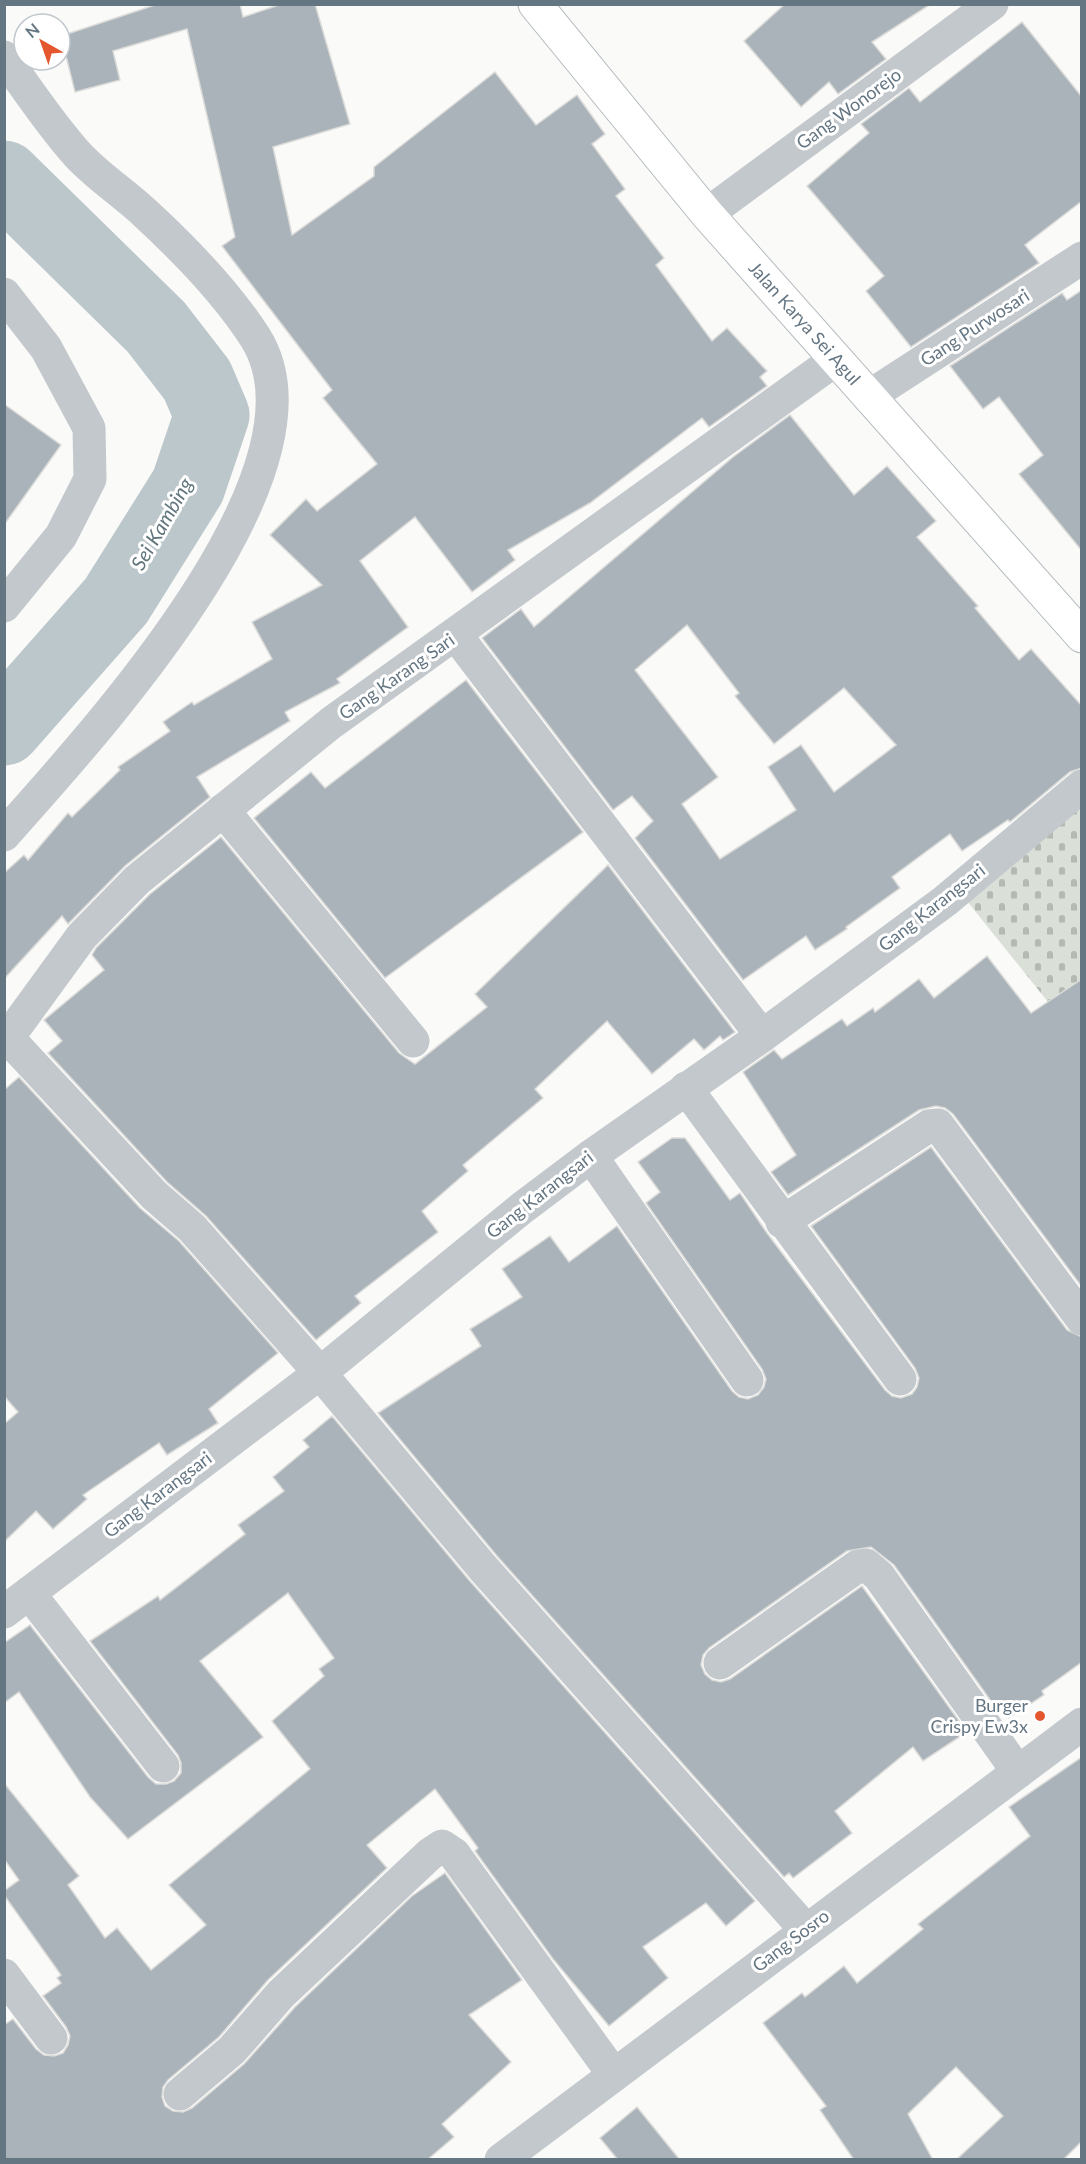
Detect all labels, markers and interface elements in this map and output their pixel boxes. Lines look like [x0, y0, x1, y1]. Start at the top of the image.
north arrow [12, 12, 72, 72]
text: N [21, 19, 43, 41]
street label: Gang Wonorejo [792, 63, 905, 154]
street label: Jalan Karya Sei Agul [745, 257, 866, 389]
street label: Gang Purwosari [916, 284, 1033, 370]
water label: Sei Kambing [125, 473, 197, 574]
street label: Gang Karang Sari [335, 628, 458, 724]
street label: Gang Karangsari [874, 859, 989, 956]
street label: Gang Karangsari [482, 1146, 597, 1243]
street label: Gang Karangsari [99, 1447, 216, 1542]
place label: Burger Crispy Ew3x [930, 1694, 1028, 1737]
marker: Burger Crispy Ew3x [1033, 1709, 1047, 1723]
street label: Gang Sosro [748, 1904, 833, 1976]

